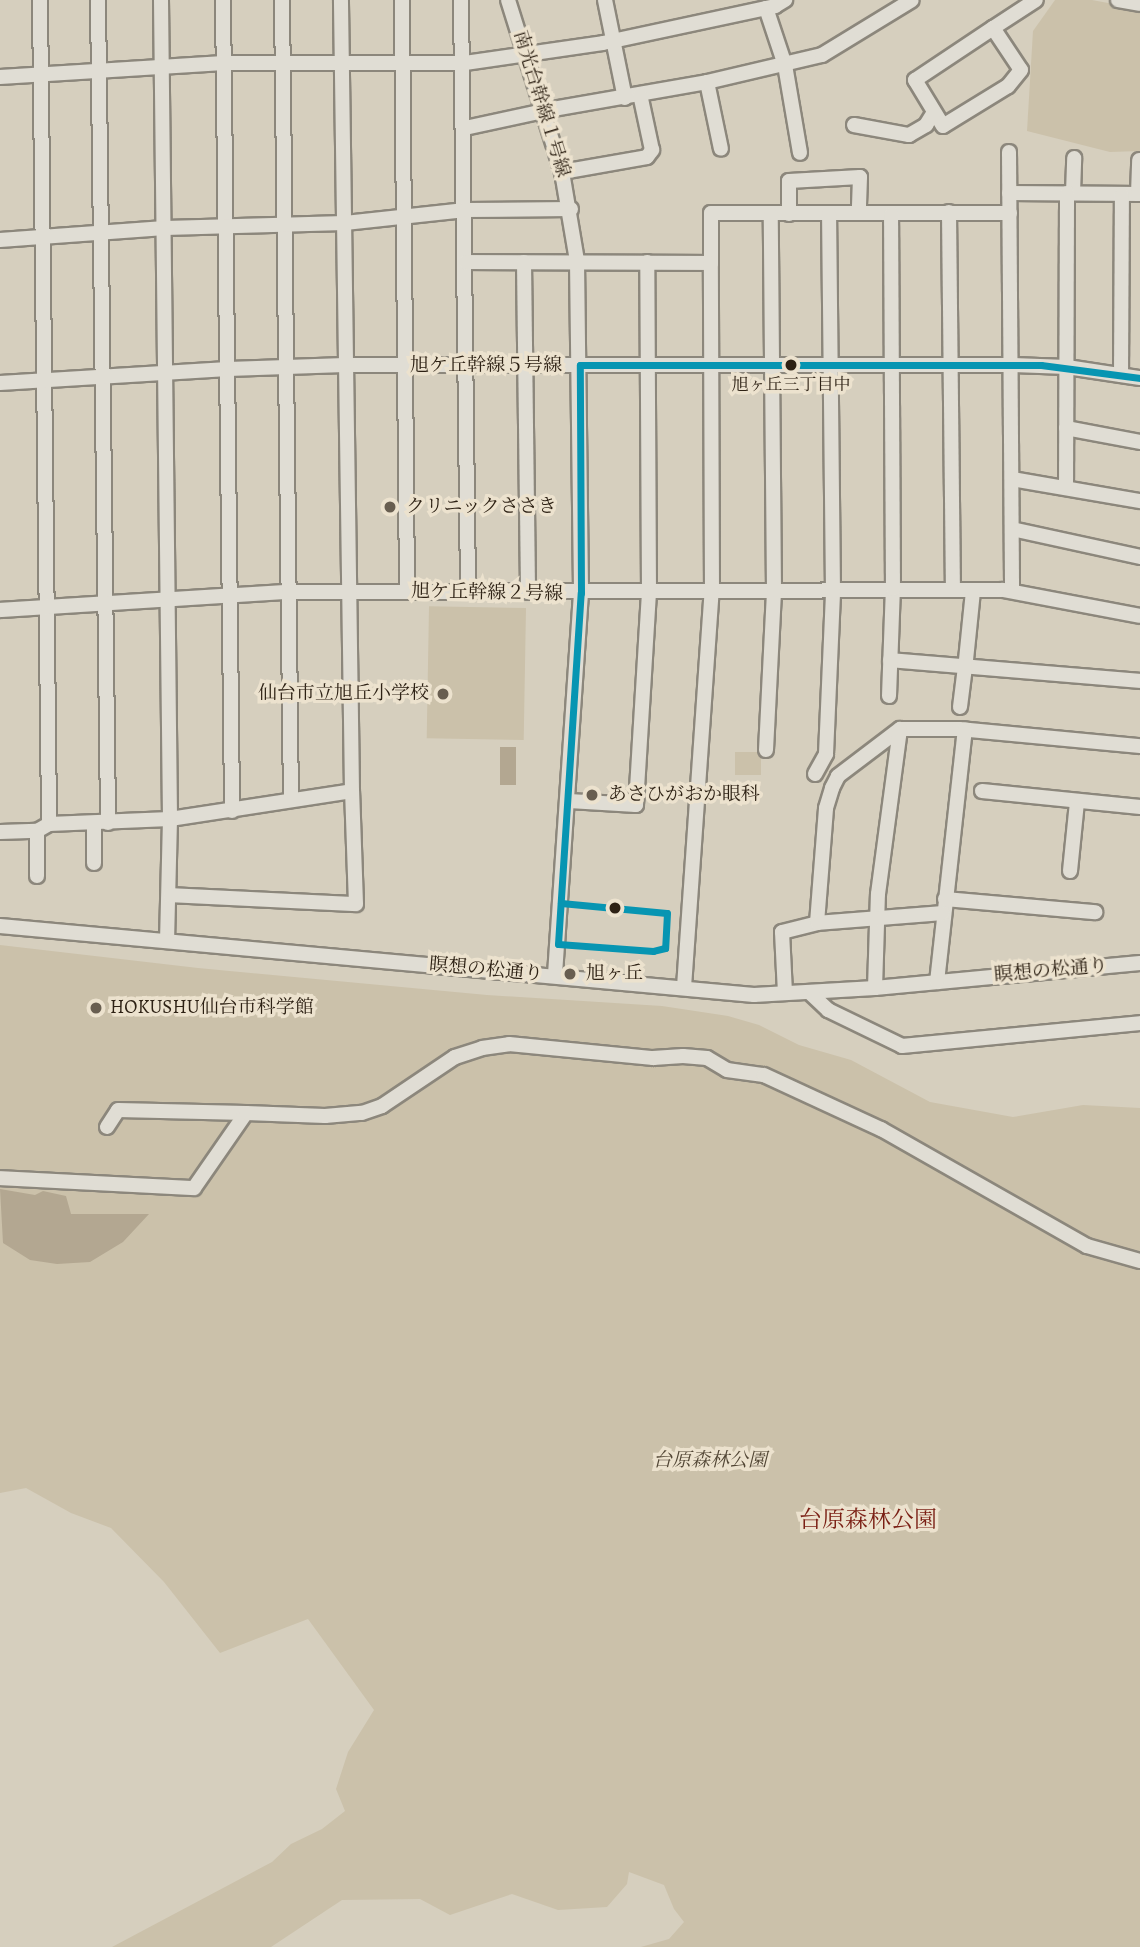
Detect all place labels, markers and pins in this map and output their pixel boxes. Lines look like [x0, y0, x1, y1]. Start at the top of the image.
marker: 旭ヶ丘三丁目中 [784, 358, 798, 372]
place label: 旭ヶ丘三丁目中 [732, 375, 850, 395]
place label: クリニックささき [406, 496, 558, 518]
marker: クリニックささき [380, 497, 400, 517]
place label: 仙台市立旭丘小学校 [258, 683, 429, 705]
marker: 仙台市立旭丘小学校 [435, 686, 451, 702]
place label: あさひがおか眼科 [608, 784, 760, 806]
marker: あさひがおか眼科 [582, 785, 602, 805]
unlabelled marker [608, 901, 622, 915]
place label: 旭ヶ丘 [586, 963, 643, 985]
marker: 旭ヶ丘 [560, 964, 580, 984]
place label: HOKUSHU仙台市科学館 [110, 997, 314, 1019]
marker: HOKUSHU仙台市科学館 [88, 1000, 104, 1016]

